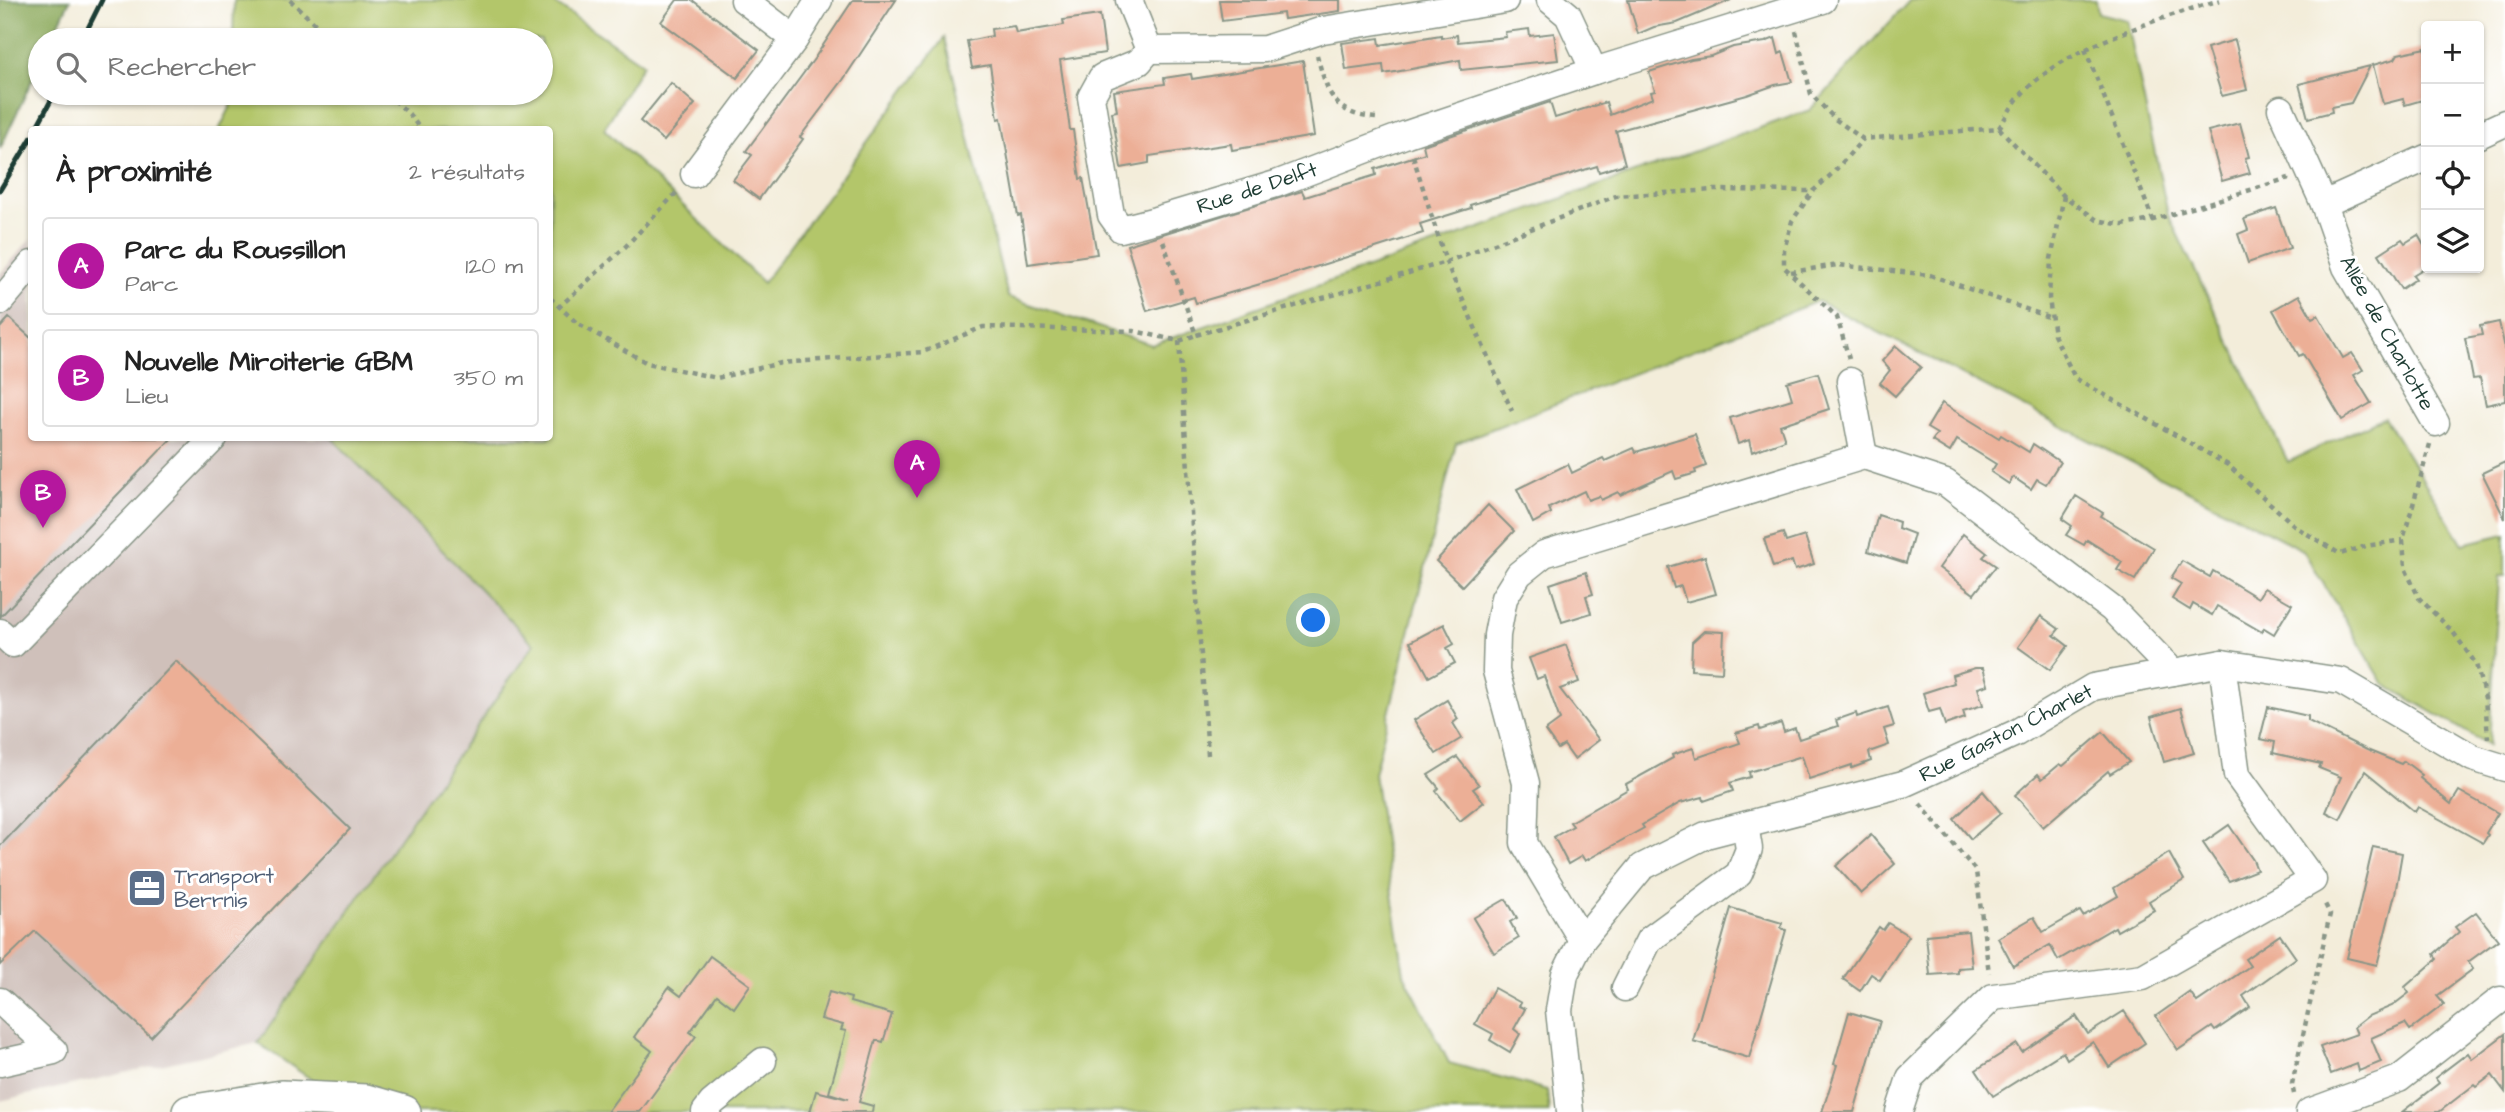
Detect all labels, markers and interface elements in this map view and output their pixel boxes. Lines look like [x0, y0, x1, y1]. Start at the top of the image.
map controls [2421, 21, 2484, 273]
button: + [2421, 21, 2484, 84]
search box [28, 28, 553, 105]
icon: search [52, 48, 90, 86]
text: Rechercher [108, 49, 256, 85]
button: − [2421, 84, 2484, 147]
button: locate [2421, 147, 2484, 210]
text: À proximité [56, 151, 212, 193]
street label: Rue de Delft [1193, 155, 1321, 221]
text: 2 résultats [409, 156, 525, 188]
button: layers [2421, 210, 2484, 273]
text: Parc du Roussillon [125, 232, 345, 268]
text: A [74, 250, 88, 282]
text: 120 m [465, 250, 523, 282]
street label: Allée de Charlotte [2332, 250, 2442, 416]
text: Parc [125, 268, 179, 300]
text: Nouvelle Miroiterie GBM [125, 344, 413, 380]
text: B [73, 362, 89, 394]
text: 350 m [453, 362, 523, 394]
text: Lieu [125, 380, 169, 412]
pin: A [894, 440, 940, 498]
pin: B [20, 470, 66, 528]
your location [1296, 603, 1330, 637]
street label: Rue Gaston Charlet [1914, 676, 2098, 789]
place label: Transport Berrnis [174, 862, 274, 915]
office icon: Transport Berrnis [126, 867, 168, 909]

